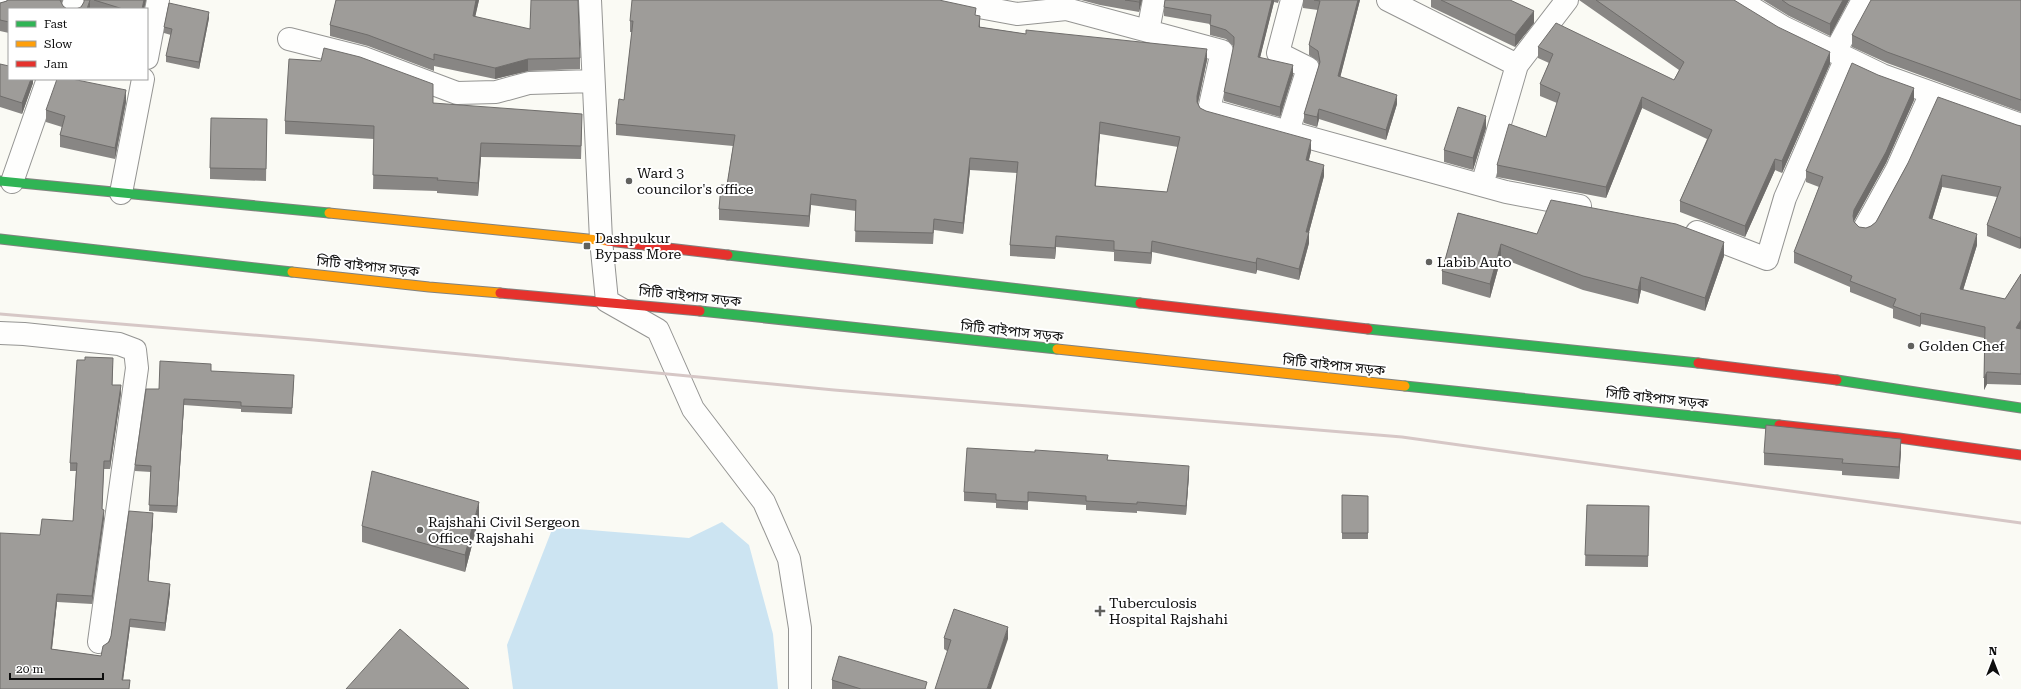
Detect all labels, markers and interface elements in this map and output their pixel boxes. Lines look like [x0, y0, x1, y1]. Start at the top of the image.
legend [8, 8, 148, 80]
text: Fast [44, 17, 68, 31]
text: Slow [44, 37, 72, 51]
text: Jam [44, 57, 68, 71]
place label: Ward 3 councilor's office [637, 165, 754, 197]
marker: Ward 3 councilor's office [624, 176, 634, 186]
place label: Dashpukur Bypass More [595, 230, 681, 262]
marker: Dashpukur Bypass More [582, 241, 592, 251]
street label: সিটি বাইপাস সড়ক [315, 253, 421, 279]
place label: Labib Auto [1437, 254, 1512, 270]
marker: Labib Auto [1424, 257, 1434, 267]
street label: সিটি বাইপাস সড়ক [637, 283, 743, 309]
street label: সিটি বাইপাস সড়ক [959, 318, 1065, 344]
place label: Golden Chef [1919, 338, 2005, 354]
marker: Golden Chef [1906, 341, 1916, 351]
street label: সিটি বাইপাস সড়ক [1281, 352, 1387, 378]
street label: সিটি বাইপাস সড়ক [1604, 385, 1710, 411]
place label: Rajshahi Civil Sergeon Office, Rajshahi [428, 514, 580, 546]
marker: Rajshahi Civil Sergeon Office, Rajshahi [415, 525, 425, 535]
place label: Tuberculosis Hospital Rajshahi [1109, 595, 1229, 627]
marker: Tuberculosis Hospital Rajshahi [1094, 605, 1106, 617]
north arrow [1973, 641, 2013, 681]
text: N [1989, 645, 1998, 658]
scale bar [10, 655, 103, 681]
text: 20 m [16, 662, 43, 676]

